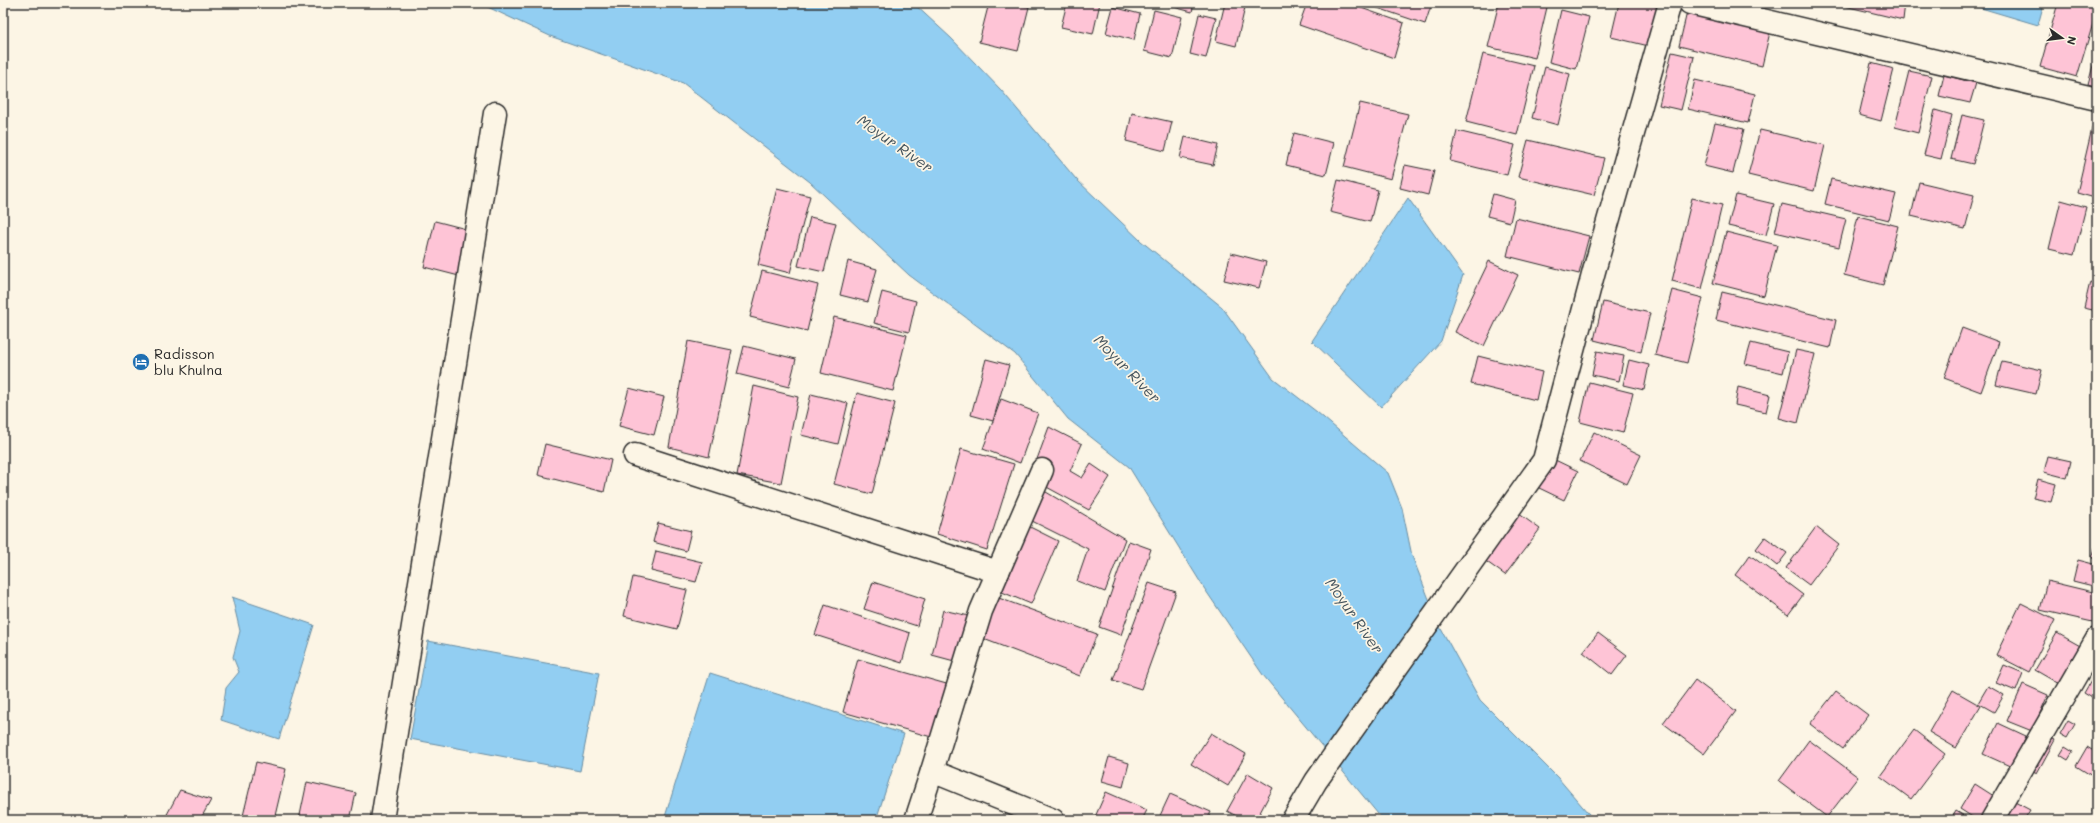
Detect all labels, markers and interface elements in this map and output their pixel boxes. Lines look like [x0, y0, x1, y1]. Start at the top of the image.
north arrow [2042, 18, 2082, 58]
text: N [2064, 35, 2080, 46]
water label: Moyur River [854, 110, 938, 177]
water label: Moyur River [1090, 330, 1166, 407]
place label: Radisson blu Khulna [154, 344, 223, 379]
hotel icon: Radisson blu Khulna [131, 352, 151, 372]
water label: Moyur River [1321, 574, 1389, 658]

